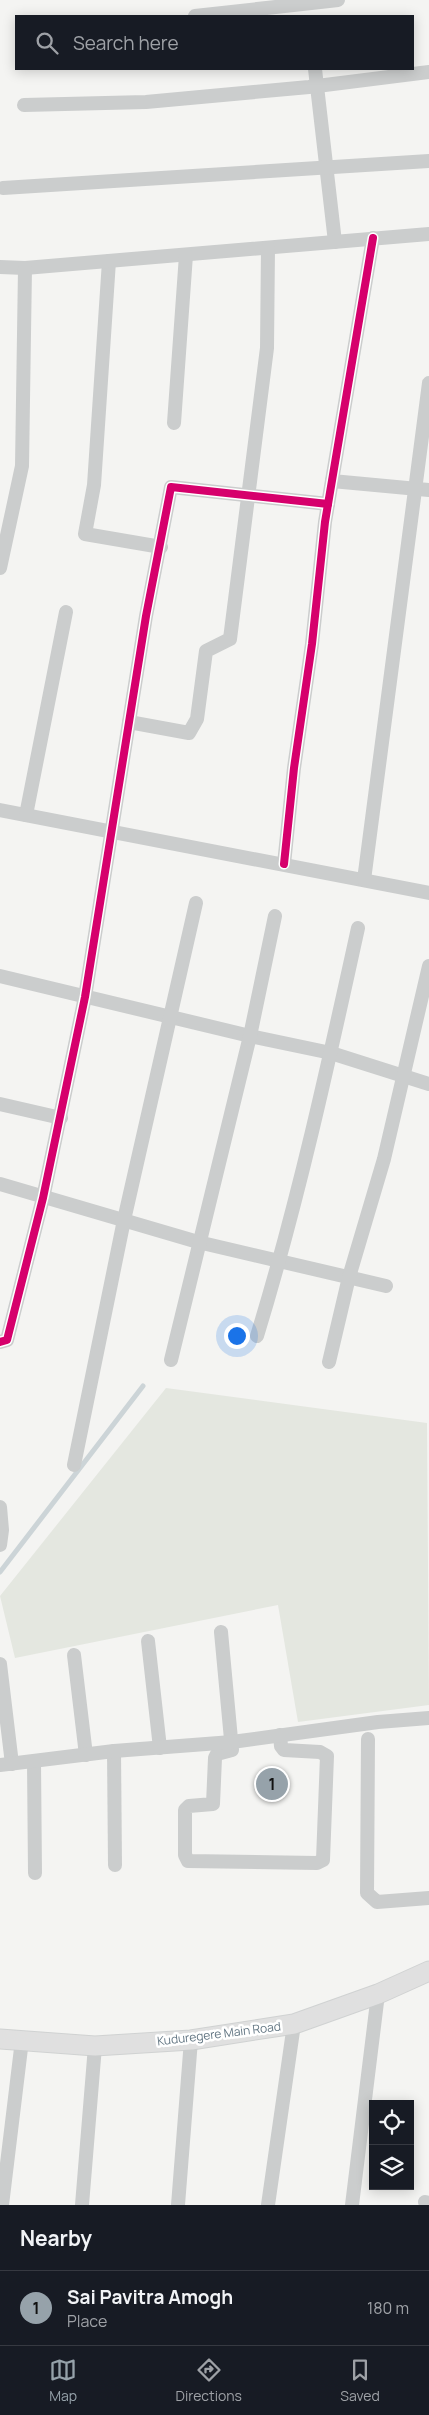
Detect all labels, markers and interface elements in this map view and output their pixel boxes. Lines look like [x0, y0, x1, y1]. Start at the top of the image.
search box [15, 15, 414, 70]
icon: search [33, 29, 61, 57]
text: Search here [73, 30, 179, 56]
your location [224, 1323, 250, 1349]
pin: 1 [256, 1765, 288, 1803]
street label: Kuduregere Main Road [156, 2017, 282, 2050]
map controls [369, 2100, 414, 2190]
button: locate [369, 2100, 414, 2145]
button: layers [369, 2145, 414, 2190]
text: Nearby [20, 2224, 92, 2252]
text: Sai Pavitra Amogh [67, 2284, 233, 2310]
text: 1 [32, 2297, 40, 2319]
text: 180 m [367, 2297, 409, 2319]
text: Place [67, 2310, 107, 2332]
tab: Map [49, 2356, 77, 2405]
tab: Directions [176, 2356, 242, 2405]
tab: Saved [340, 2356, 380, 2405]

